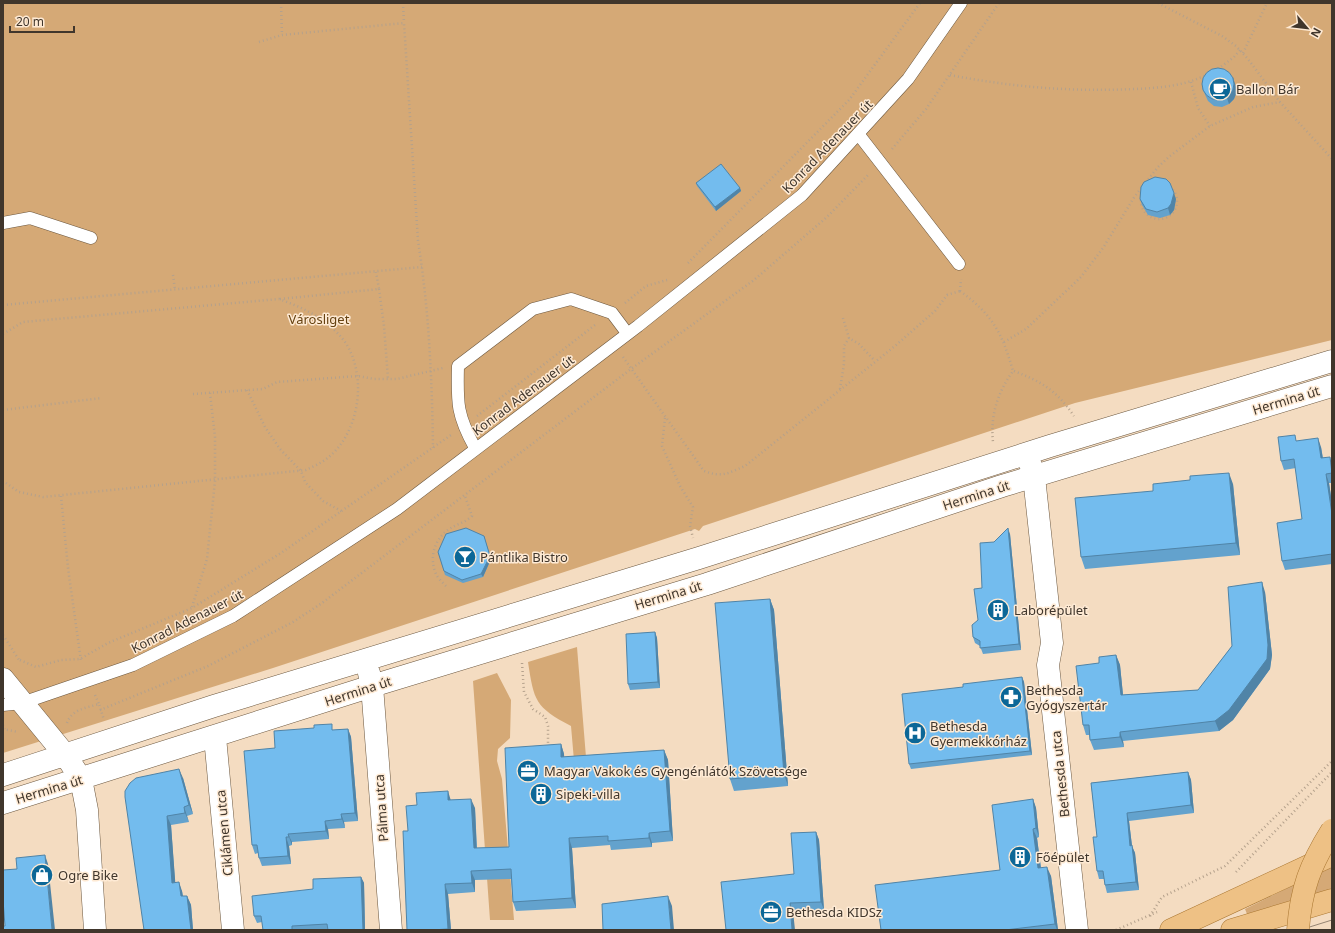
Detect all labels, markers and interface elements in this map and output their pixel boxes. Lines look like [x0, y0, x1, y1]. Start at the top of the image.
scale bar [10, 8, 74, 34]
north arrow [1287, 8, 1327, 48]
text: 20 m [16, 13, 44, 30]
text: N [1308, 25, 1325, 40]
cafe icon: Ballon Bár [1207, 76, 1233, 102]
place label: Ballon Bár [1236, 80, 1299, 98]
street label: Konrad Adenauer út [778, 95, 877, 197]
park label: Városliget [289, 310, 350, 328]
street label: Konrad Adenauer út [468, 350, 578, 439]
street label: Hermina út [1250, 381, 1322, 419]
street label: Hermina út [940, 476, 1012, 514]
bar icon: Pántlika Bistro [452, 544, 478, 570]
place label: Pántlika Bistro [480, 548, 568, 566]
street label: Hermina út [632, 576, 704, 614]
street label: Konrad Adenauer út [128, 585, 246, 657]
building icon: Laborépület [985, 597, 1011, 623]
place label: Laborépület [1014, 601, 1088, 619]
street label: Hermina út [322, 672, 394, 710]
place label: Bethesda Gyógyszertár [1026, 681, 1108, 714]
pharmacy icon: Bethesda Gyógyszertár [998, 684, 1024, 710]
place label: Bethesda Gyermekkórház [930, 717, 1027, 750]
hospital icon: Bethesda Gyermekkórház [902, 720, 928, 746]
street label: Bethesda utca [1047, 730, 1073, 818]
office icon: Magyar Vakok és Gyengénlátók Szövetsége [515, 758, 541, 784]
place label: Magyar Vakok és Gyengénlátók Szövetsége [544, 762, 807, 780]
street label: Hermina út [13, 770, 85, 808]
street label: Pálma utca [370, 774, 392, 842]
building icon: Sipeki-villa [528, 781, 554, 807]
place label: Sipeki-villa [556, 785, 620, 803]
street label: Ciklámen utca [211, 789, 237, 877]
building icon: Főépület [1007, 844, 1033, 870]
place label: Főépület [1036, 848, 1090, 866]
shop icon: Ogre Bike [29, 862, 55, 888]
place label: Ogre Bike [58, 866, 118, 884]
office icon: Bethesda KIDSz [758, 899, 784, 925]
place label: Bethesda KIDSz [786, 903, 882, 921]

